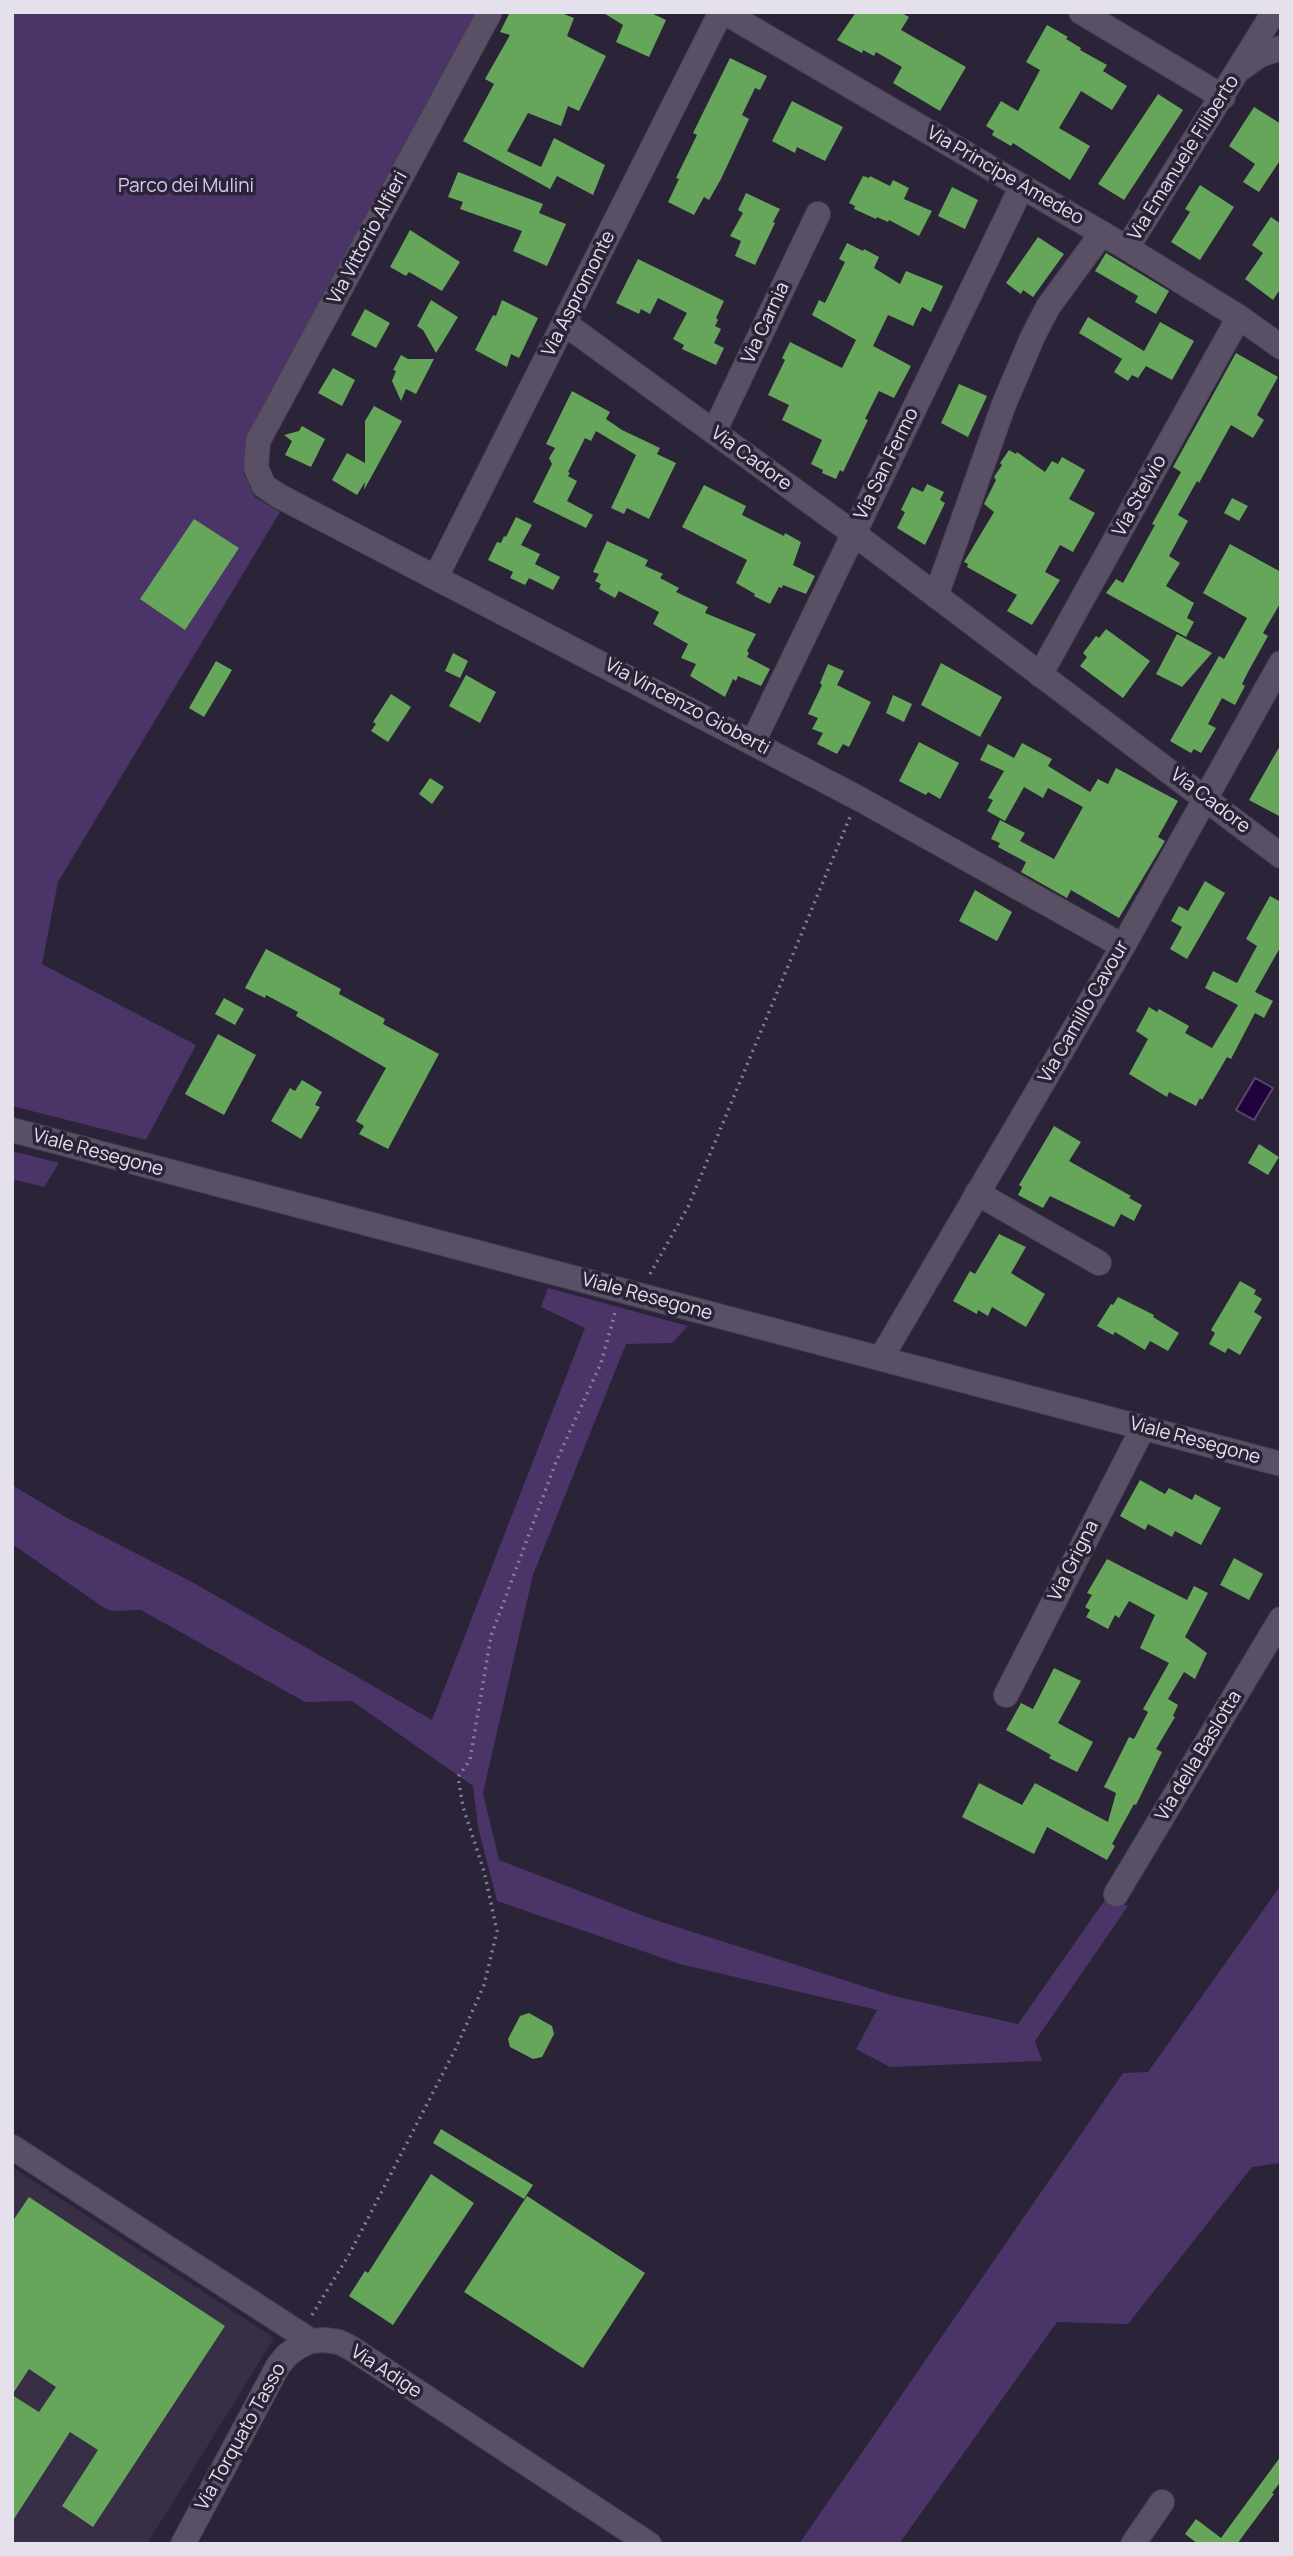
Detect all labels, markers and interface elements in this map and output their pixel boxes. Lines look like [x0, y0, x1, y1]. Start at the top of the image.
street label: Via Emanuele Filiberto [1124, 71, 1244, 245]
street label: Via Principe Amedeo [922, 122, 1088, 230]
street label: Via Vittorio Alfieri [323, 168, 413, 308]
park label: Parco dei Mulini [118, 176, 254, 198]
street label: Via Aspromonte [538, 227, 620, 361]
street label: Via Carnia [737, 279, 795, 367]
street label: Via San Fermo [850, 404, 924, 524]
street label: Via Cadore [706, 422, 796, 496]
street label: Via Stelvio [1108, 451, 1172, 541]
street label: Via Vincenzo Gioberti [601, 654, 773, 760]
street label: Via Cadore [1165, 764, 1255, 838]
street label: Via Camillo Cavour [1034, 937, 1134, 1087]
street label: Viale Resegone [30, 1125, 166, 1181]
street label: Viale Resegone [579, 1269, 715, 1325]
street label: Viale Resegone [1127, 1413, 1263, 1469]
street label: Via Grigna [1044, 1517, 1104, 1605]
street label: Via della Baslotta [1151, 1687, 1247, 1825]
street label: Via Adige [346, 2341, 426, 2403]
street label: Via Torquato Tasso [191, 2359, 291, 2515]

